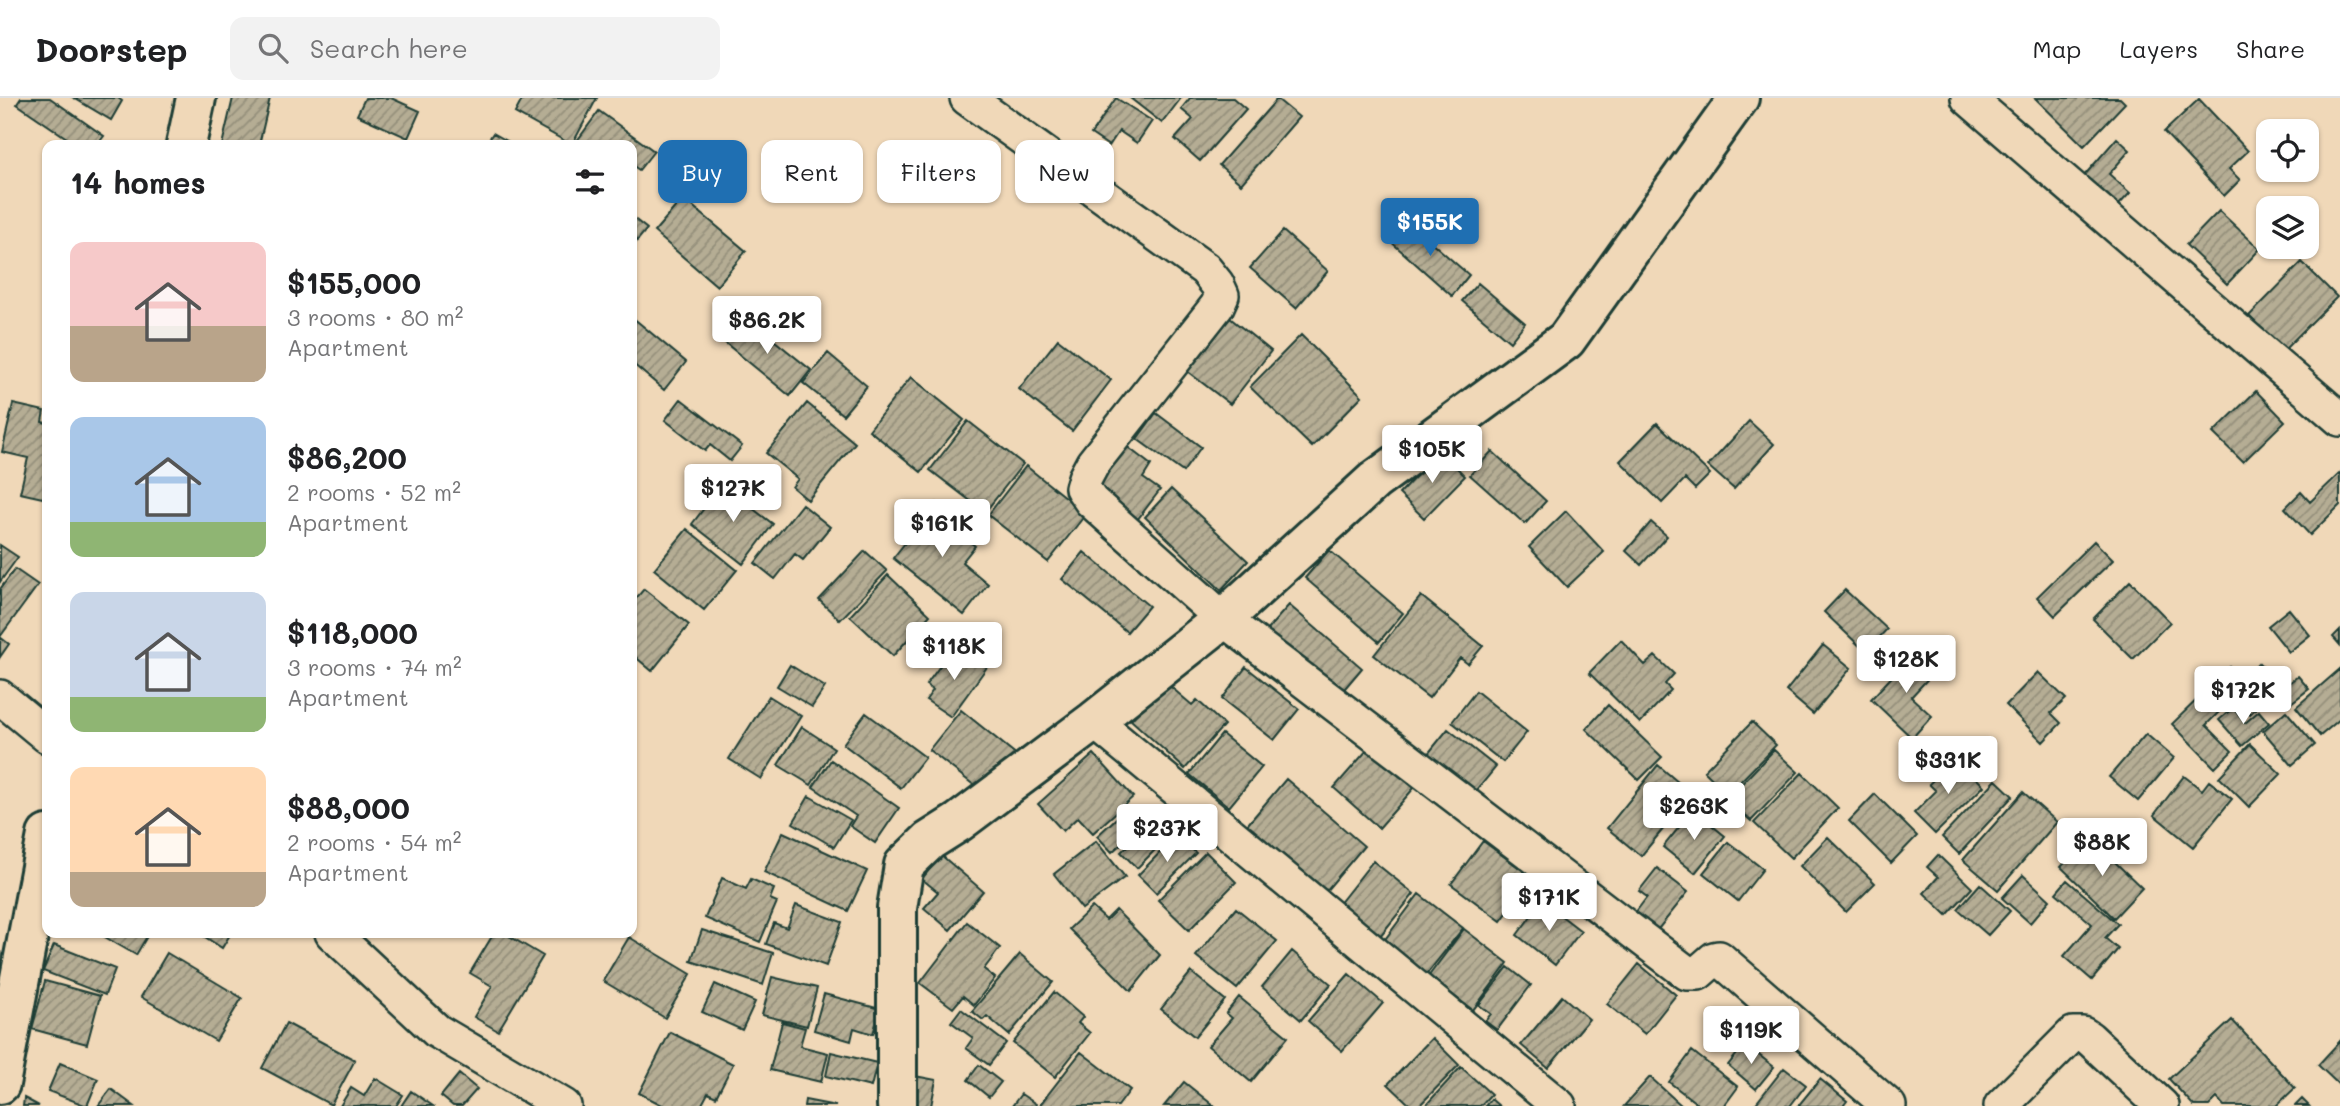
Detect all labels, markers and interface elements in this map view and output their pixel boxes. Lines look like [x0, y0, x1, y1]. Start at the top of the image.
search box [230, 17, 720, 80]
text: Doorstep [35, 27, 188, 70]
icon: search [254, 29, 292, 67]
text: Search here [310, 31, 468, 65]
text: Map [2033, 33, 2081, 64]
text: Layers [2119, 33, 2198, 64]
text: Share [2236, 33, 2305, 64]
map controls [2256, 119, 2319, 259]
button: locate [2256, 119, 2319, 182]
chip: Buy [658, 140, 747, 203]
chip: Rent [761, 140, 863, 203]
chip: Filters [877, 140, 1001, 203]
chip: New [1015, 140, 1114, 203]
text: 14 homes [70, 162, 206, 202]
icon: filters [571, 163, 609, 201]
button: layers [2256, 196, 2319, 259]
pin: $155K [1381, 198, 1479, 258]
text: $155K [1397, 206, 1463, 236]
text: $155,000 [287, 262, 421, 302]
icon: home [126, 270, 210, 354]
pin: $86.2K [710, 296, 824, 356]
text: 3 rooms · 80 m² [287, 302, 463, 332]
text: $86.2K [728, 304, 806, 334]
text: Apartment [287, 332, 409, 362]
pin: $105K [1383, 426, 1481, 485]
text: $105K [1398, 433, 1466, 463]
text: $86,200 [287, 437, 407, 477]
icon: home [126, 445, 210, 529]
pin: $127K [684, 464, 782, 524]
text: $127K [700, 472, 766, 502]
text: 2 rooms · 52 m² [287, 477, 461, 507]
pin: $161K [893, 500, 991, 559]
text: Apartment [287, 507, 409, 537]
text: $161K [910, 507, 974, 537]
text: $118,000 [287, 612, 418, 652]
icon: home [126, 620, 210, 704]
pin: $118K [905, 622, 1003, 682]
text: $118K [922, 630, 986, 660]
pin: $128K [1857, 636, 1955, 695]
text: $128K [1873, 643, 1939, 673]
text: 3 rooms · 74 m² [287, 652, 462, 682]
pin: $172K [2194, 666, 2292, 726]
text: $172K [2210, 674, 2276, 704]
text: Apartment [287, 682, 409, 712]
pin: $331K [1899, 736, 1997, 796]
text: $331K [1914, 744, 1982, 774]
pin: $263K [1645, 782, 1743, 842]
text: $88,000 [287, 787, 410, 827]
text: $263K [1659, 790, 1729, 820]
icon: home [126, 795, 210, 879]
pin: $237K [1118, 804, 1216, 864]
text: $237K [1133, 812, 1201, 842]
pin: $88K [2061, 818, 2143, 878]
text: $88K [2073, 826, 2131, 856]
text: 2 rooms · 54 m² [287, 827, 462, 857]
text: Apartment [287, 857, 409, 887]
pin: $171K [1500, 874, 1598, 933]
text: $171K [1518, 881, 1580, 911]
pin: $119K [1702, 1006, 1800, 1066]
text: $119K [1719, 1014, 1783, 1044]

